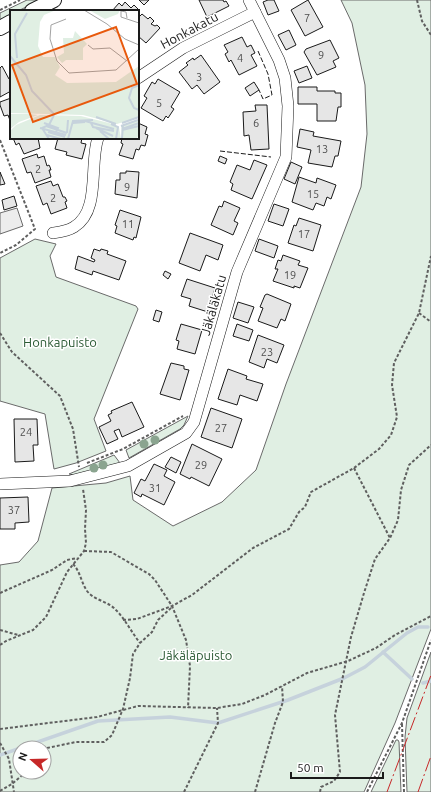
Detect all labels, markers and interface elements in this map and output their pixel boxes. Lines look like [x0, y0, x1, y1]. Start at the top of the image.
street label: Honkakatu [158, 9, 220, 51]
inset map [10, 10, 139, 139]
house number: 7 [304, 12, 310, 24]
house number: 9 [318, 49, 324, 61]
house number: 4 [237, 52, 243, 64]
house number: 3 [196, 71, 202, 83]
house number: 5 [156, 97, 162, 109]
house number: 6 [253, 117, 259, 129]
house number: 13 [316, 143, 328, 155]
house number: 2 [35, 163, 41, 175]
house number: 9 [124, 181, 130, 193]
house number: 15 [307, 188, 319, 200]
house number: 2 [50, 192, 56, 204]
house number: 11 [122, 218, 134, 230]
house number: 17 [298, 228, 310, 240]
house number: 19 [284, 269, 296, 281]
street label: Jäkäläkatu [198, 273, 228, 337]
park label: Honkapuisto [23, 335, 97, 349]
house number: 23 [261, 346, 273, 358]
house number: 27 [215, 422, 227, 434]
house number: 24 [20, 426, 32, 438]
house number: 29 [195, 459, 207, 471]
house number: 31 [149, 482, 161, 494]
house number: 37 [8, 504, 20, 516]
park label: Jäkäläpuisto [160, 648, 232, 662]
north arrow [12, 740, 52, 780]
text: N [16, 751, 30, 762]
scale bar [291, 754, 383, 780]
text: 50 m [297, 761, 324, 774]

